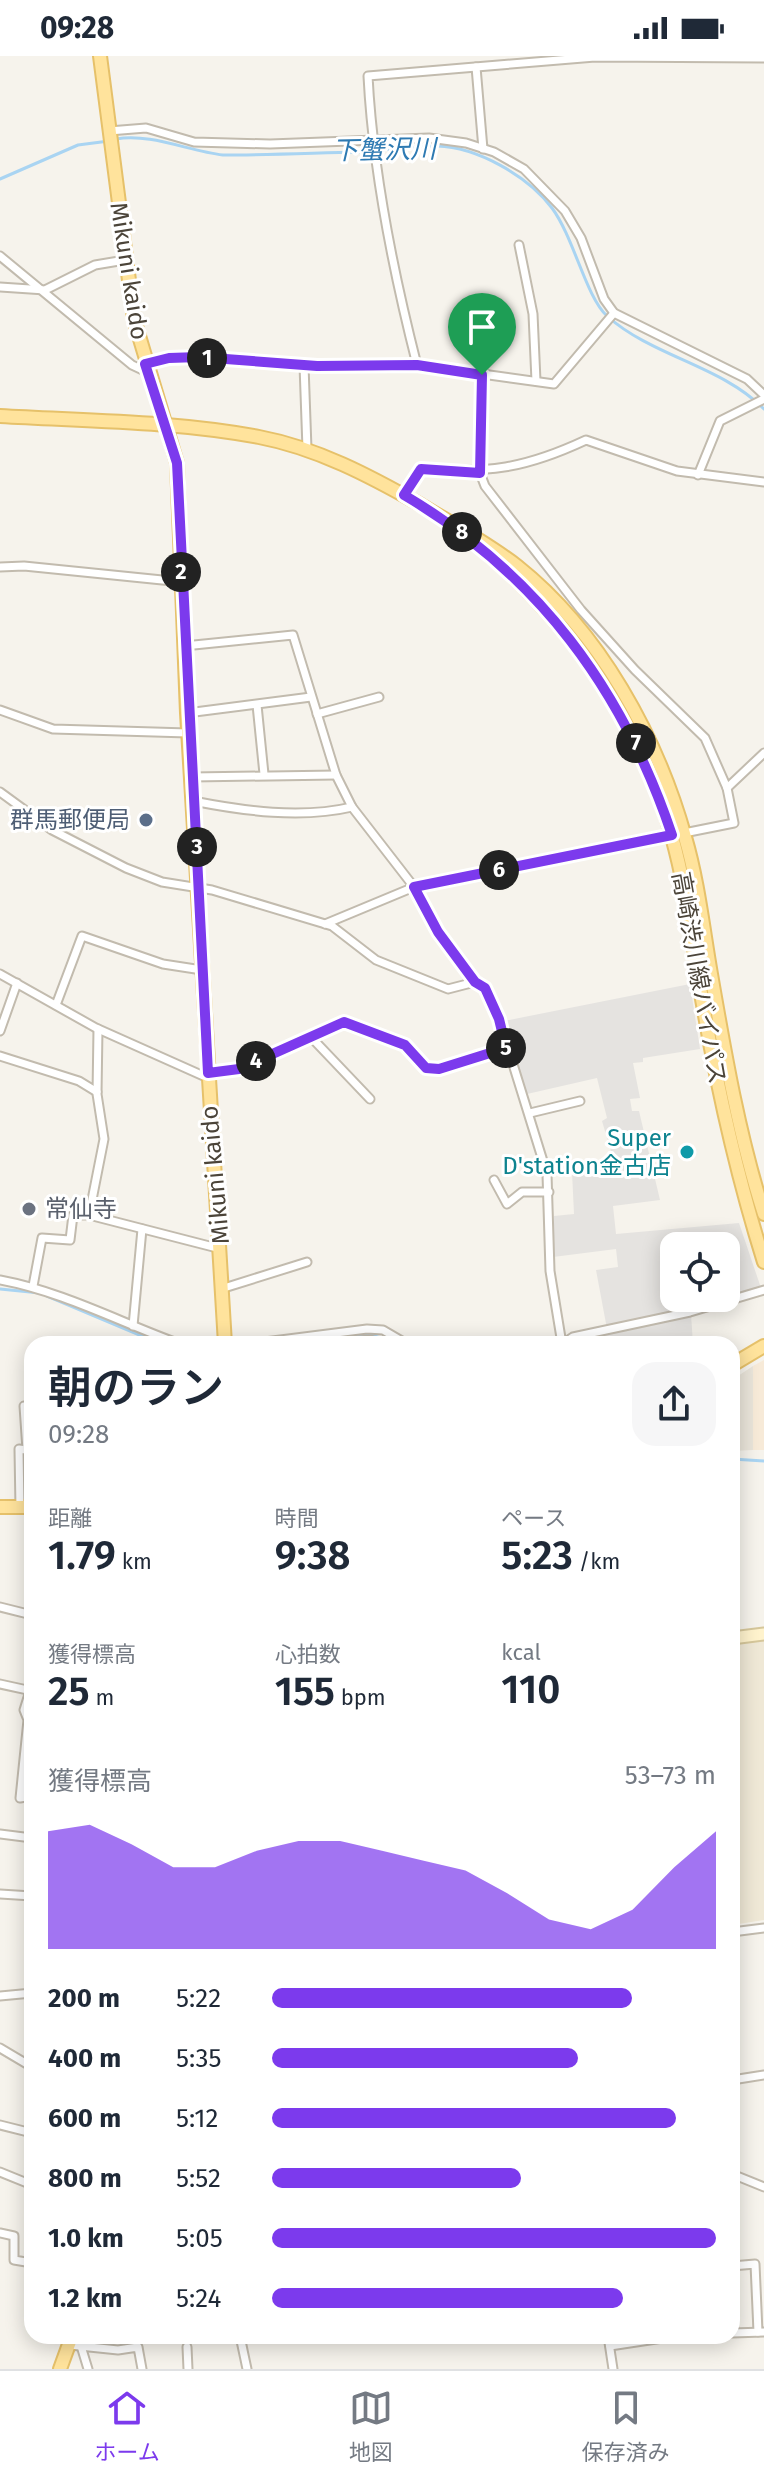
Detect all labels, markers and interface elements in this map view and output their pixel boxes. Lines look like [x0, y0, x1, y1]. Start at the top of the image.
text: 09:28 [40, 10, 114, 46]
water label: 下蟹沢川 [332, 134, 439, 166]
street label: Mikuni kaido [104, 200, 154, 342]
pin [448, 293, 516, 375]
icon: arrive [460, 305, 504, 349]
pin: 1 [187, 338, 227, 378]
text: 1 [202, 344, 212, 371]
pin: 8 [442, 512, 482, 552]
text: 8 [456, 518, 468, 545]
pin: 2 [161, 552, 201, 592]
text: 2 [175, 558, 187, 585]
pin: 7 [616, 723, 656, 763]
text: 7 [631, 729, 641, 756]
place label: 群馬郵便局 [10, 806, 130, 834]
marker: 群馬郵便局 [137, 811, 155, 829]
pin: 3 [177, 827, 217, 867]
text: 3 [191, 833, 203, 860]
pin: 6 [479, 850, 519, 890]
text: 6 [493, 856, 505, 883]
street label: 高崎渋川線バイパス [666, 869, 732, 1087]
pin: 5 [486, 1028, 526, 1068]
text: 5 [500, 1034, 512, 1061]
pin: 4 [236, 1041, 276, 1081]
text: 4 [250, 1047, 262, 1074]
street label: Mikuni kaido [195, 1105, 235, 1245]
place label: Super D'station金古店 [502, 1124, 672, 1180]
marker: Super D'station金古店 [678, 1143, 696, 1161]
place label: 常仙寺 [45, 1195, 117, 1223]
marker: 常仙寺 [20, 1200, 38, 1218]
map controls [660, 1232, 740, 1312]
button: locate [660, 1232, 740, 1312]
text: 朝のラン [48, 1362, 224, 1415]
button: share [632, 1362, 716, 1446]
text: 09:28 [48, 1419, 109, 1450]
text: 距離 [48, 1505, 92, 1532]
text: 時間 [275, 1505, 319, 1532]
text: ペース [501, 1505, 566, 1532]
text: 1.79 [48, 1532, 116, 1580]
text: 9:38 [275, 1532, 350, 1580]
text: 5:23 [501, 1532, 573, 1580]
text: km [116, 1548, 152, 1575]
text: /km [573, 1548, 620, 1575]
text: kcal [501, 1639, 541, 1666]
text: 獲得標高 [48, 1641, 136, 1668]
text: 心拍数 [275, 1641, 341, 1668]
text: 110 [501, 1666, 560, 1714]
text: 25 [48, 1668, 90, 1716]
text: 155 [275, 1668, 335, 1716]
text: m [90, 1684, 114, 1711]
text: bpm [335, 1684, 386, 1711]
text: 53–73 m [625, 1760, 716, 1791]
text: 獲得標高 [48, 1766, 152, 1797]
text: 200 m [48, 1983, 120, 2014]
text: 5:22 [176, 1983, 221, 2014]
text: 400 m [48, 2043, 121, 2074]
text: 5:35 [176, 2043, 222, 2074]
text: 600 m [48, 2103, 121, 2134]
text: 5:12 [176, 2103, 218, 2134]
text: 800 m [48, 2163, 122, 2194]
text: 5:52 [176, 2163, 221, 2194]
text: 1.0 km [48, 2223, 124, 2254]
text: 5:05 [176, 2223, 223, 2254]
text: 1.2 km [48, 2283, 122, 2314]
text: 5:24 [176, 2283, 221, 2314]
tab: ホーム [94, 2386, 160, 2466]
tab: 地図 [349, 2386, 393, 2466]
tab: 保存済み [582, 2386, 670, 2466]

